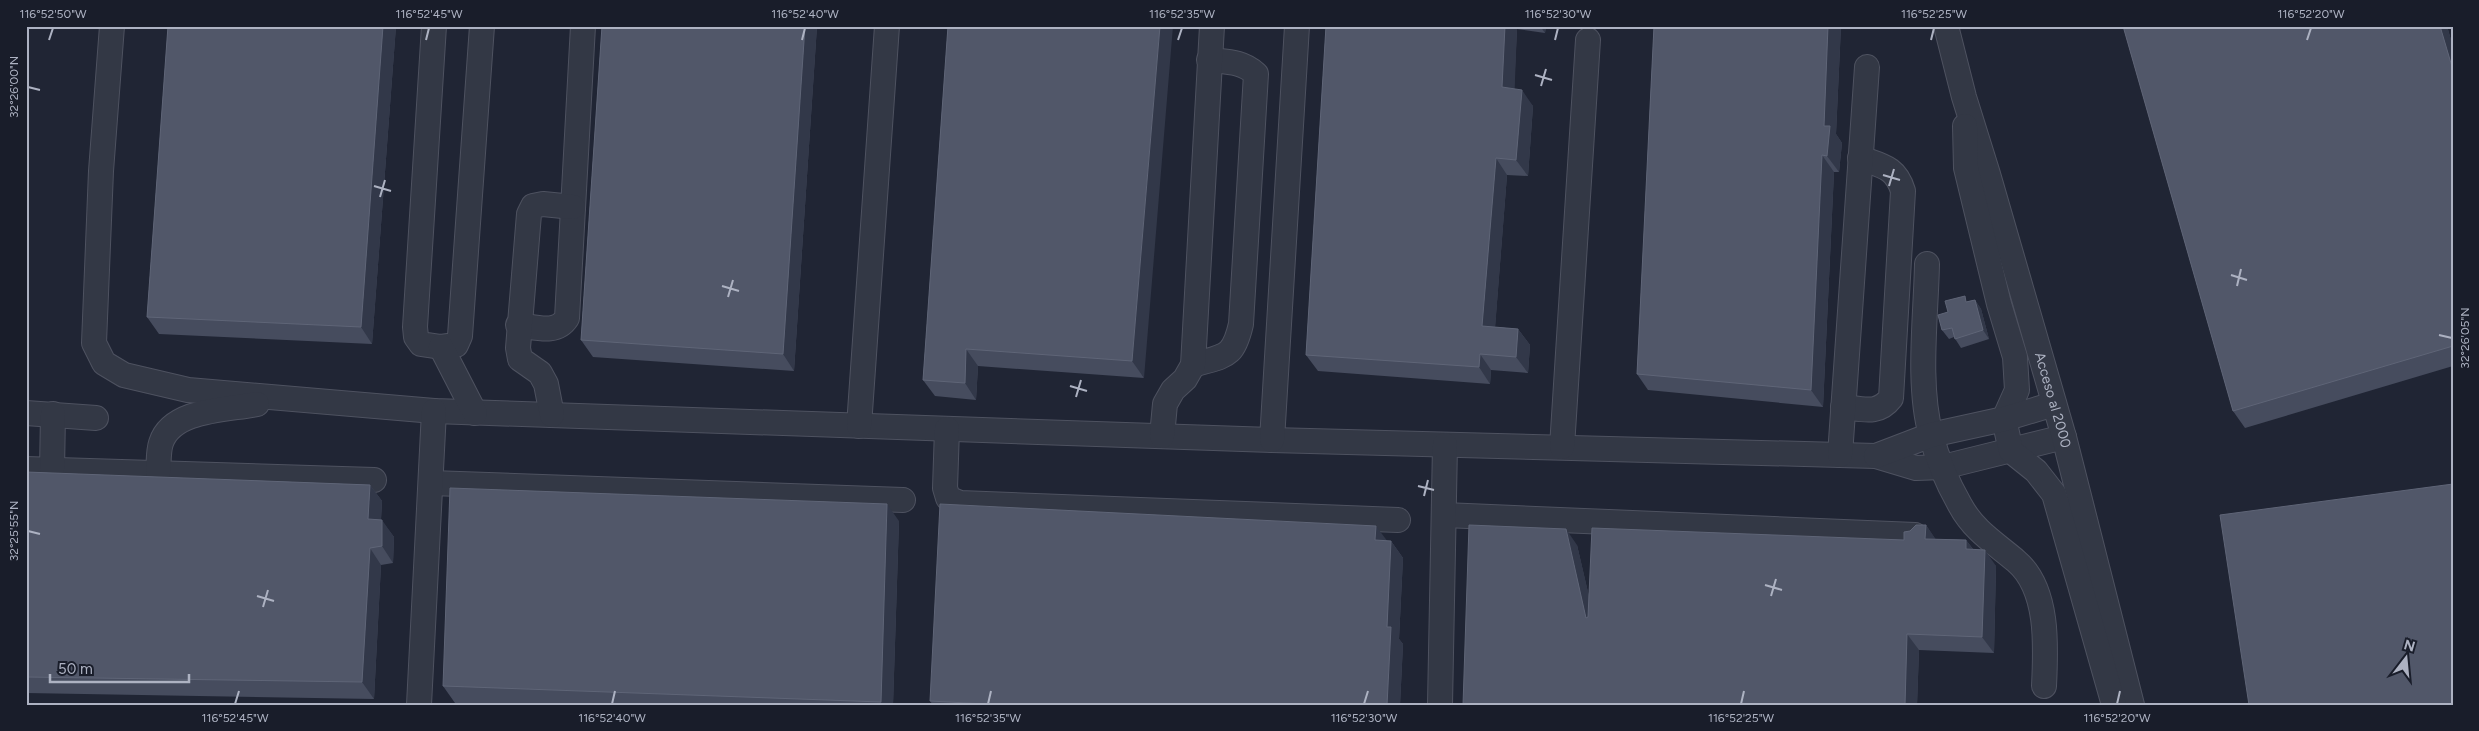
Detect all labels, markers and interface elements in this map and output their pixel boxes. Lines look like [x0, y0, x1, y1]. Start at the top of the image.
text: 116°52'50"W [19, 7, 87, 21]
text: 116°52'45"W [396, 7, 463, 21]
text: 116°52'40"W [771, 7, 839, 21]
text: 116°52'35"W [1149, 7, 1215, 21]
text: 116°52'30"W [1525, 7, 1592, 21]
text: 116°52'25"W [1901, 7, 1968, 21]
text: 116°52'20"W [2278, 7, 2345, 21]
text: 32°26'00"N [7, 56, 21, 118]
text: 32°26'05"N [2458, 307, 2472, 369]
street label: Acceso al 2000 [2031, 350, 2074, 450]
text: 32°25'55"N [7, 501, 21, 561]
north arrow [2382, 634, 2432, 684]
text: N [2402, 636, 2417, 656]
scale bar [50, 651, 189, 683]
text: 50 m [58, 660, 93, 678]
text: 116°52'45"W [202, 711, 269, 725]
text: 116°52'40"W [578, 711, 646, 725]
text: 116°52'35"W [955, 711, 1021, 725]
text: 116°52'30"W [1331, 711, 1398, 725]
text: 116°52'25"W [1708, 711, 1775, 725]
text: 116°52'20"W [2084, 711, 2151, 725]

